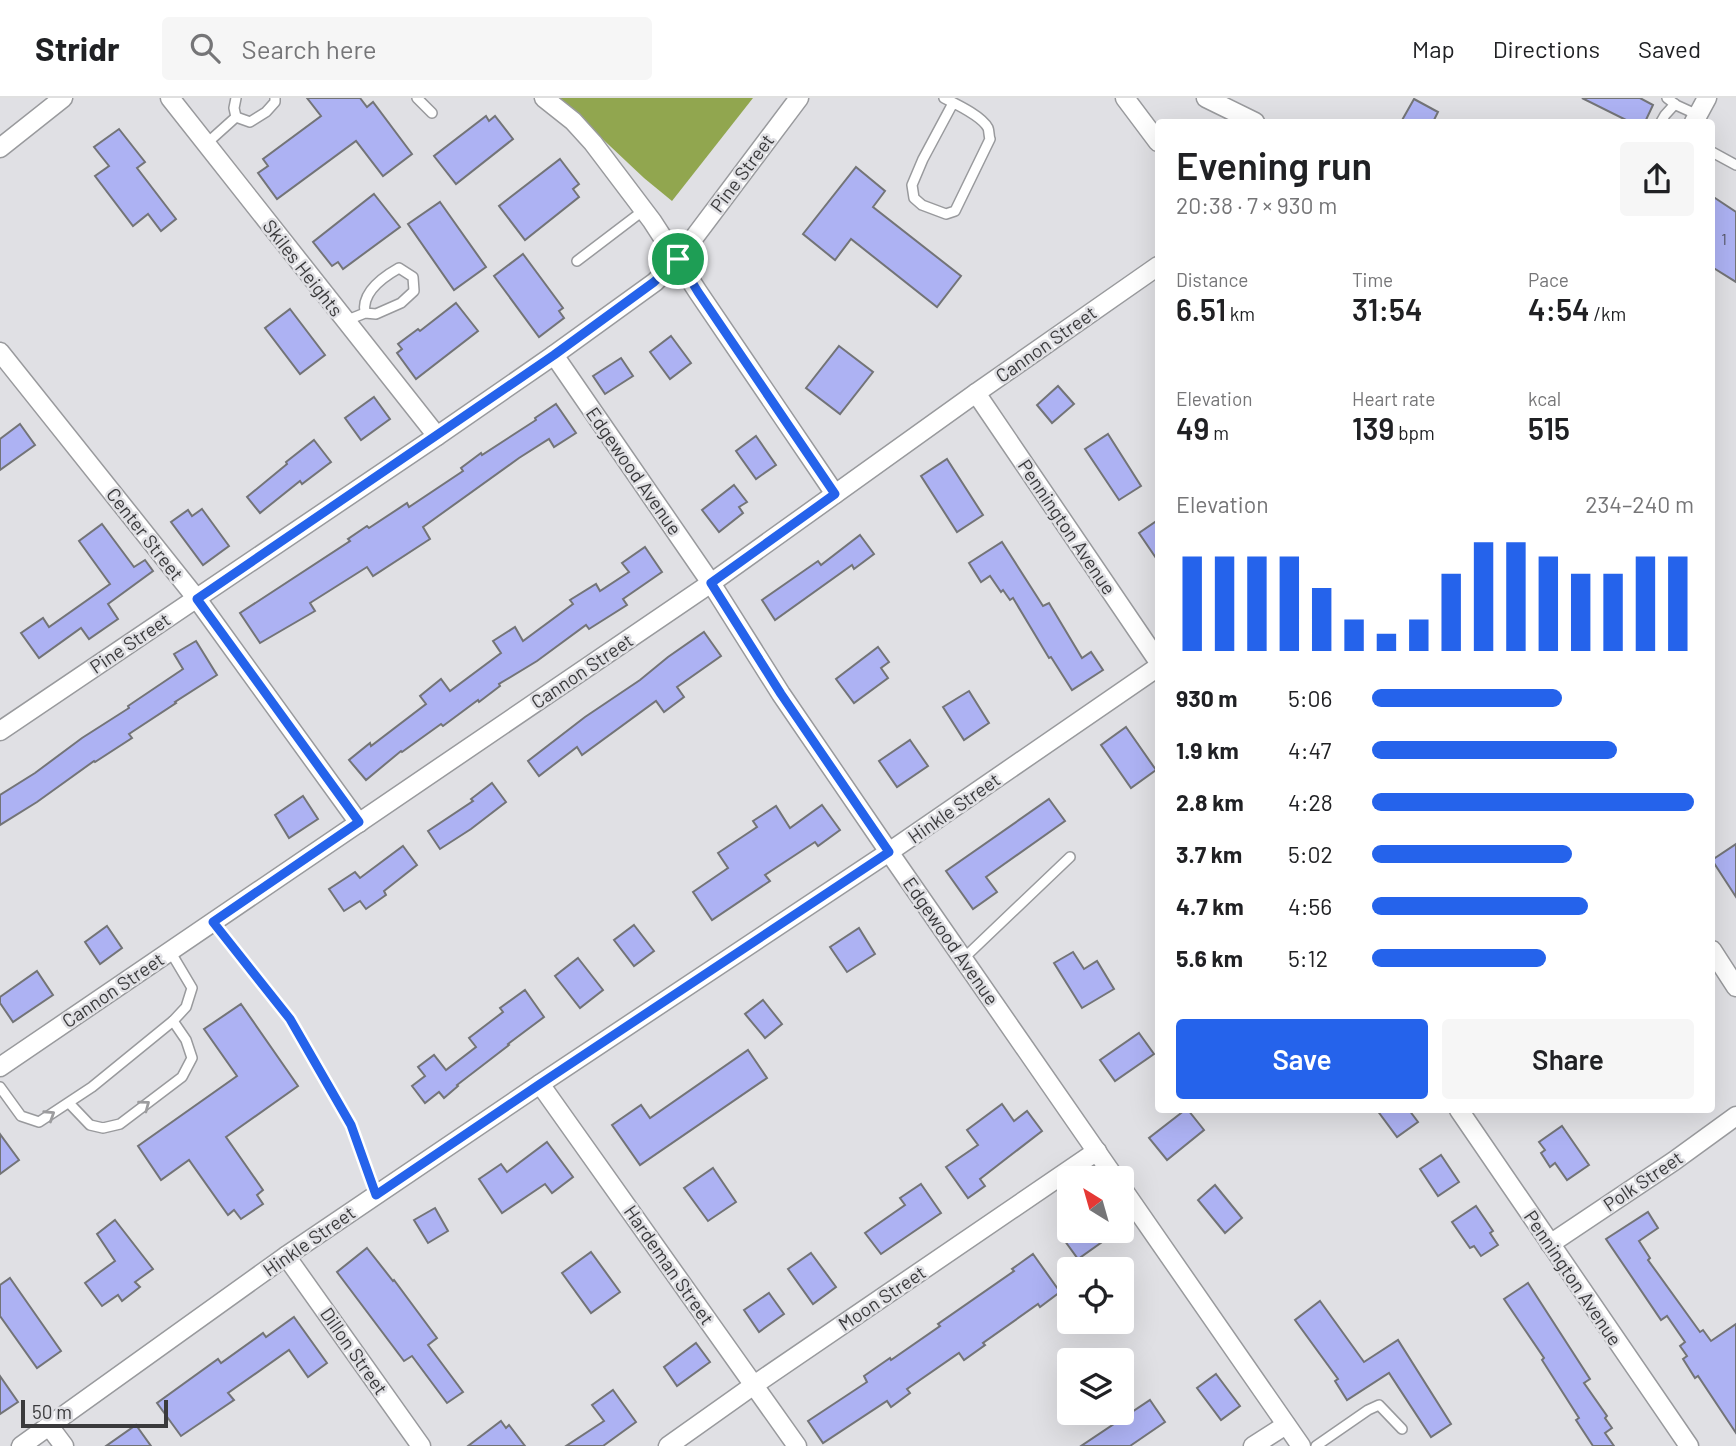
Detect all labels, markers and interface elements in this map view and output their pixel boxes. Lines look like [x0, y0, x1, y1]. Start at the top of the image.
search box [162, 17, 652, 80]
text: Stridr [35, 28, 120, 68]
icon: search [186, 29, 224, 67]
text: Search here [242, 33, 377, 64]
text: Map [1412, 34, 1455, 63]
text: Directions [1493, 34, 1600, 63]
text: Saved [1638, 34, 1701, 63]
street label: Pine Street [705, 129, 778, 216]
text: Evening run [1176, 142, 1372, 188]
button: share [1620, 142, 1694, 216]
text: 20:38 · 7 × 930 m [1176, 191, 1337, 219]
street label: Skiles Heights [258, 215, 348, 321]
pin [648, 229, 708, 289]
house number: 1 [1721, 229, 1727, 248]
icon: arrive [659, 240, 697, 278]
text: Distance [1176, 268, 1248, 291]
text: Time [1352, 268, 1393, 291]
text: Pace [1528, 268, 1569, 291]
text: 6.51 [1176, 291, 1226, 327]
text: 31:54 [1352, 291, 1423, 327]
text: 4:54 [1528, 291, 1590, 327]
street label: Cannon Street [991, 300, 1101, 387]
text: km [1226, 302, 1255, 325]
text: /km [1590, 302, 1626, 325]
text: Elevation [1176, 387, 1253, 410]
text: Heart rate [1352, 387, 1435, 410]
text: kcal [1528, 387, 1561, 410]
street label: Edgewood Avenue [582, 402, 687, 539]
text: 49 [1176, 410, 1209, 446]
text: 139 [1352, 410, 1394, 446]
text: 515 [1528, 410, 1570, 446]
text: m [1209, 421, 1229, 444]
text: bpm [1394, 421, 1435, 444]
street label: Pennington Avenue [1014, 455, 1121, 599]
street label: Center Street [102, 483, 189, 585]
text: Elevation [1176, 490, 1269, 518]
text: 234–240 m [1585, 490, 1694, 518]
street label: Pine Street [85, 607, 174, 678]
street label: Cannon Street [526, 628, 637, 713]
text: 930 m [1176, 684, 1238, 712]
text: 5:06 [1288, 684, 1332, 712]
text: 1.9 km [1176, 736, 1239, 764]
text: 4:47 [1288, 736, 1331, 764]
street label: Hinkle Street [903, 767, 1004, 848]
text: 2.8 km [1176, 788, 1244, 816]
text: 4:28 [1288, 788, 1333, 816]
text: 3.7 km [1176, 840, 1242, 868]
text: 5:02 [1288, 840, 1333, 868]
street label: Edgewood Avenue [899, 872, 1004, 1009]
text: 4.7 km [1176, 892, 1244, 920]
text: 4:56 [1288, 892, 1332, 920]
text: 5.6 km [1176, 944, 1243, 972]
text: 5:12 [1288, 944, 1328, 972]
street label: Cannon Street [57, 947, 168, 1032]
button: Save [1176, 1019, 1428, 1099]
button: Share [1442, 1019, 1694, 1099]
one-way arrow [137, 1101, 149, 1113]
one-way arrow [42, 1111, 55, 1123]
street label: Polk Street [1599, 1146, 1687, 1216]
north arrow [1057, 1166, 1134, 1242]
map controls [1057, 1166, 1134, 1425]
street label: Hinkle Street [258, 1200, 359, 1281]
street label: Hardeman Street [620, 1200, 719, 1329]
street label: Pennington Avenue [1520, 1206, 1627, 1350]
button: locate [1057, 1257, 1134, 1334]
street label: Moon Street [834, 1260, 930, 1335]
street label: Dillon Street [316, 1303, 393, 1399]
button: layers [1057, 1348, 1134, 1425]
scale bar [21, 1397, 168, 1429]
text: 50 m [32, 1400, 72, 1423]

